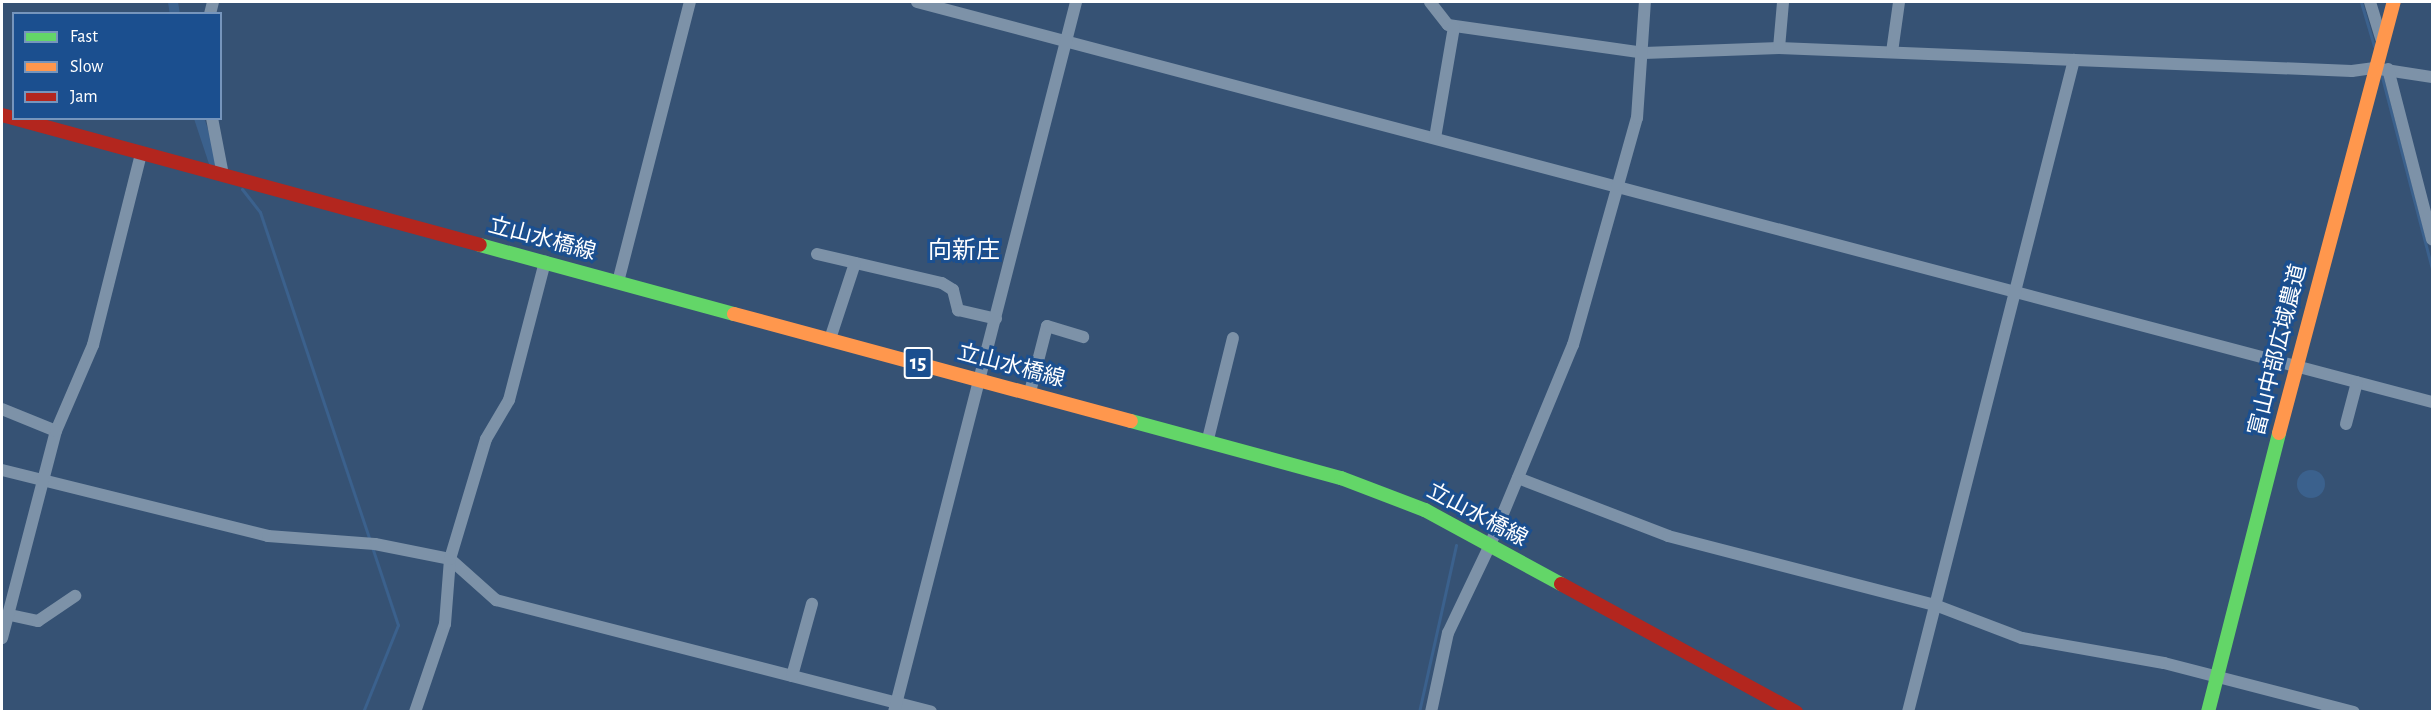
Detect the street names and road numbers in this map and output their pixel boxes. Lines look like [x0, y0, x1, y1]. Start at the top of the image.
street label: 立山水橋線 [485, 212, 599, 266]
street label: 富山中部広域農道 [2244, 261, 2312, 439]
street label: 立山水橋線 [954, 339, 1068, 393]
road number: 15 [903, 345, 933, 381]
street label: 立山水橋線 [1422, 478, 1532, 552]

